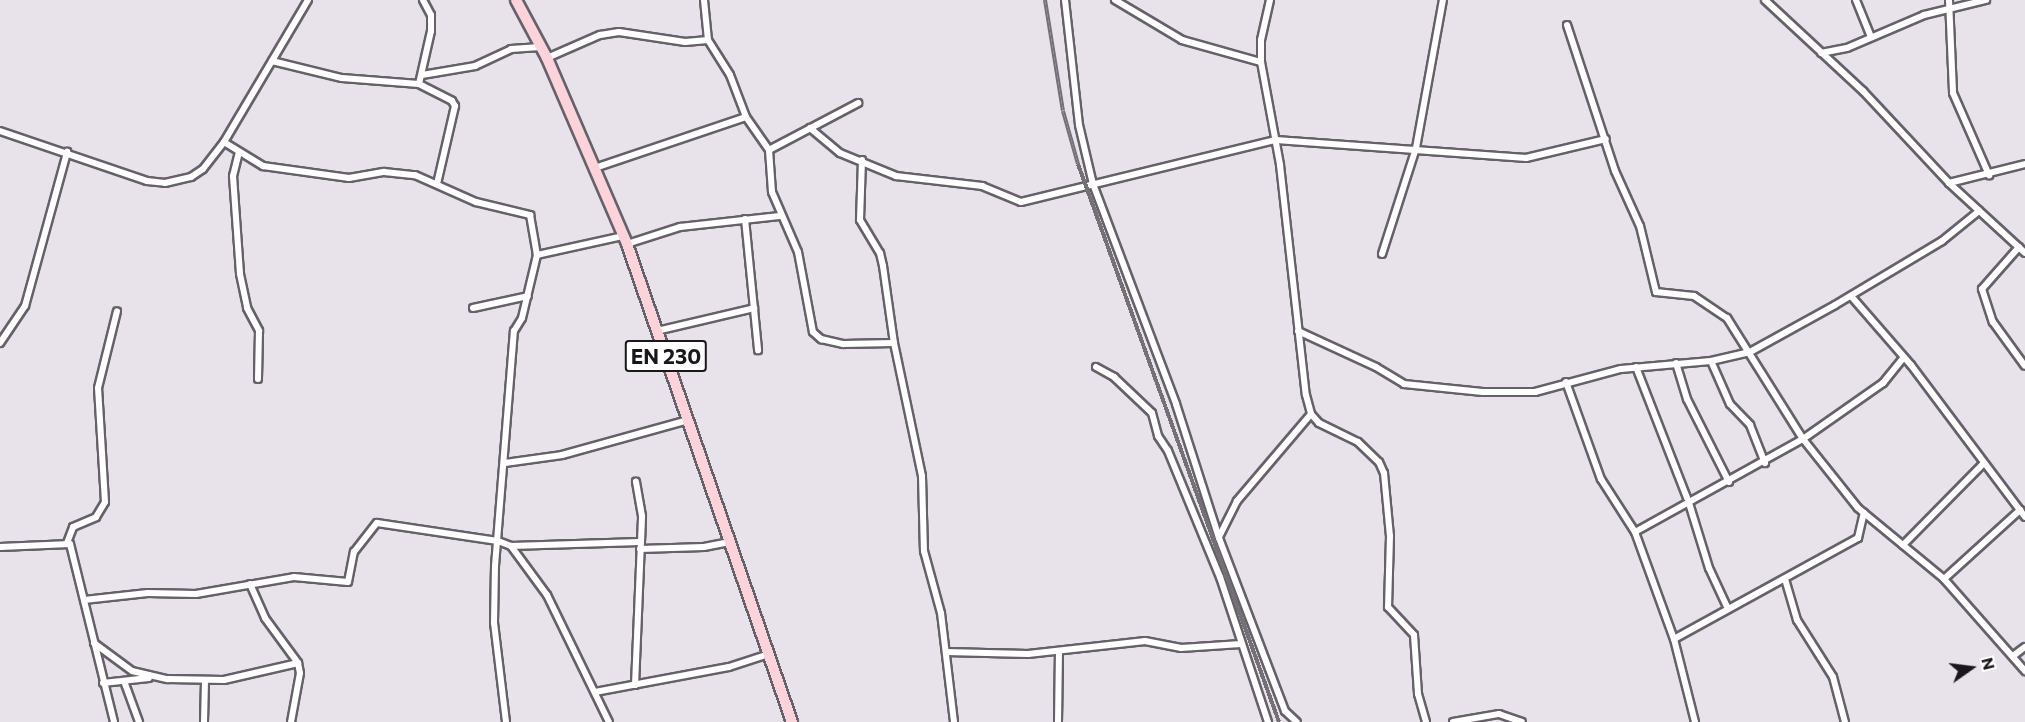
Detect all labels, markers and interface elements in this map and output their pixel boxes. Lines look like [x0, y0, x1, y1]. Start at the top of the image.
road number: EN 230 [624, 338, 708, 374]
north arrow [1941, 638, 2001, 698]
text: N [1978, 655, 2000, 672]

